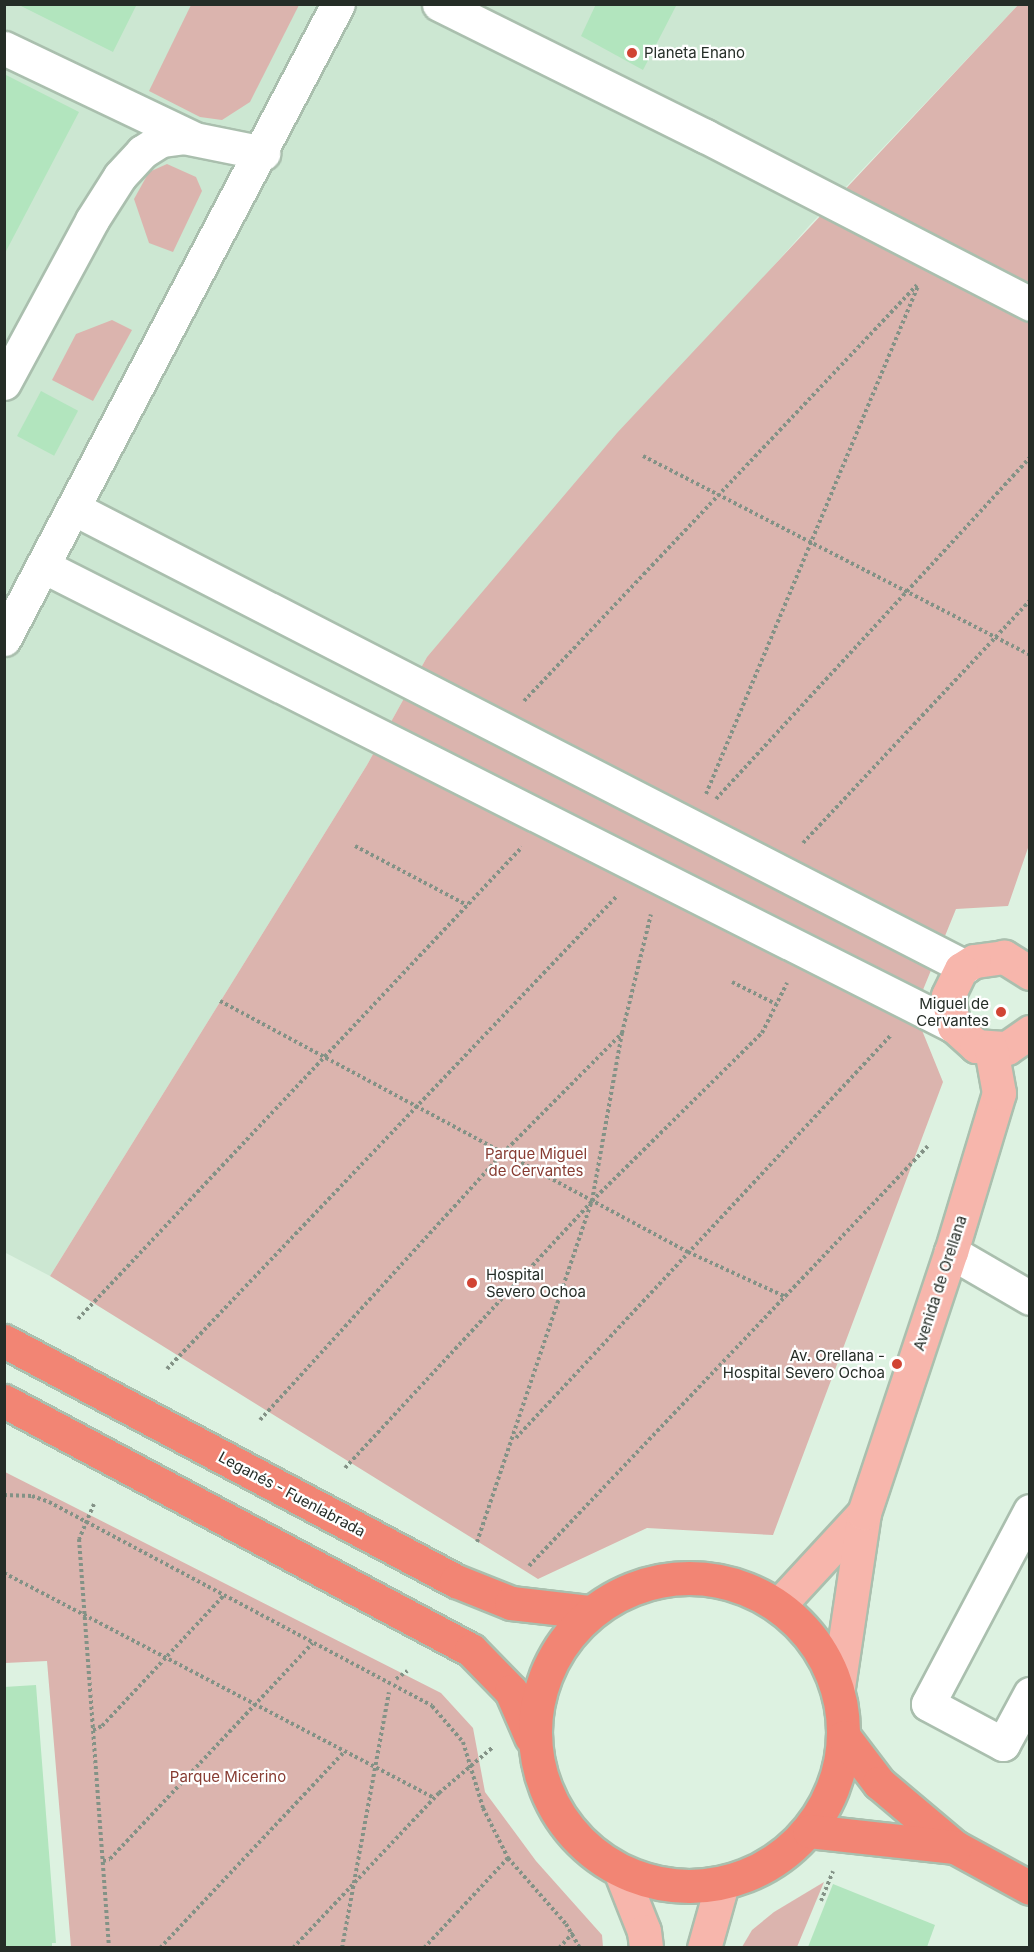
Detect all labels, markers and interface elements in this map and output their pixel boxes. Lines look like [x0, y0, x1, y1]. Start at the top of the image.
place label: Planeta Enano [644, 44, 745, 62]
marker: Planeta Enano [625, 46, 639, 60]
place label: Miguel de Cervantes [916, 994, 989, 1029]
marker: Miguel de Cervantes [994, 1005, 1008, 1019]
park label: Parque Miguel de Cervantes [485, 1144, 587, 1179]
street label: Avenida de Orellana [910, 1213, 970, 1353]
place label: Hospital Severo Ochoa [486, 1265, 586, 1300]
marker: Hospital Severo Ochoa [463, 1274, 481, 1292]
place label: Av. Orellana - Hospital Severo Ochoa [723, 1346, 885, 1381]
marker: Av. Orellana - Hospital Severo Ochoa [890, 1357, 904, 1371]
street label: Leganés - Fuenlabrada [216, 1448, 368, 1540]
park label: Parque Micerino [170, 1768, 286, 1786]

